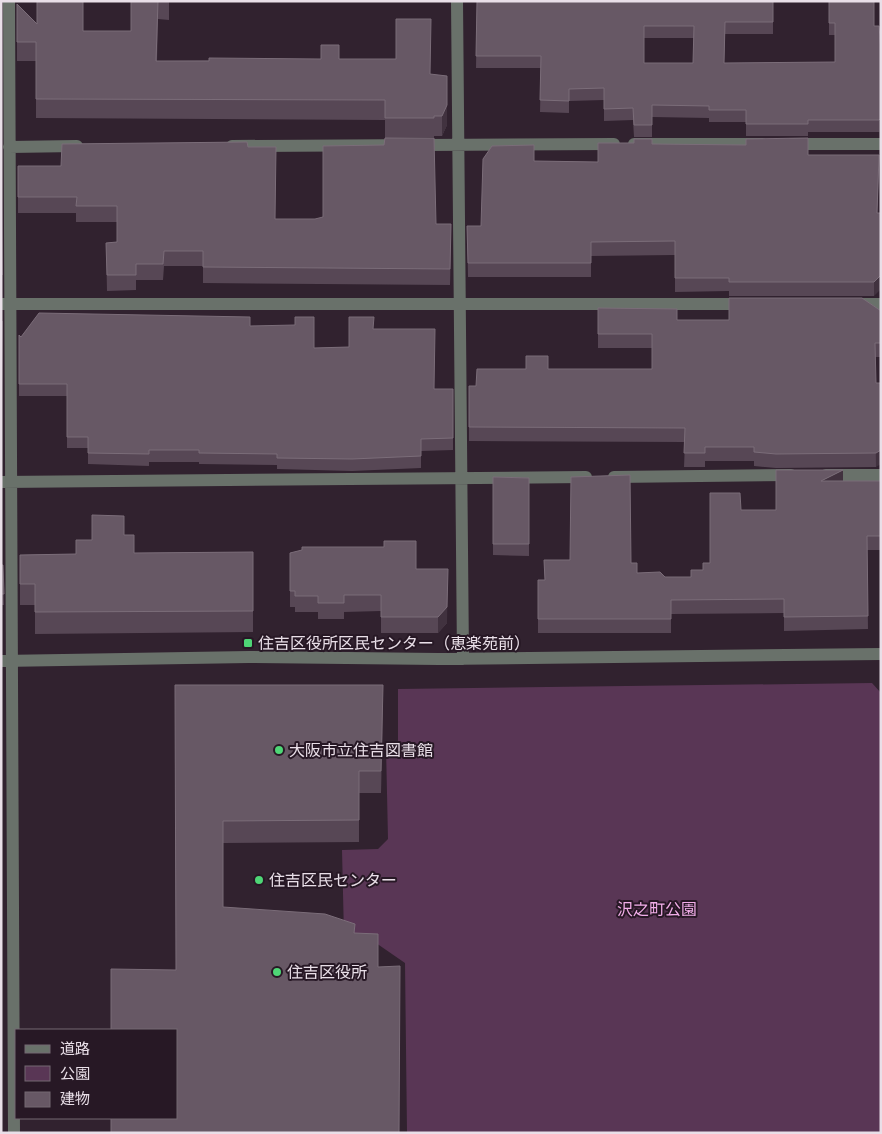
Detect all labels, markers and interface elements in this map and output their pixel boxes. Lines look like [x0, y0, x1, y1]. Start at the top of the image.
place label: 住吉区役所区民センター（恵楽苑前） [258, 633, 530, 653]
marker: 住吉区役所区民センター（恵楽苑前） [242, 637, 254, 649]
place label: 大阪市立住吉図書館 [289, 740, 433, 760]
marker: 大阪市立住吉図書館 [273, 744, 285, 756]
place label: 住吉区民センター [269, 870, 397, 890]
marker: 住吉区民センター [253, 874, 265, 886]
park label: 沢之町公園 [617, 899, 697, 919]
place label: 住吉区役所 [287, 962, 367, 982]
marker: 住吉区役所 [271, 966, 283, 978]
legend [15, 1029, 178, 1119]
text: 道路 [60, 1039, 90, 1057]
text: 公園 [60, 1064, 90, 1082]
text: 建物 [60, 1089, 90, 1107]

